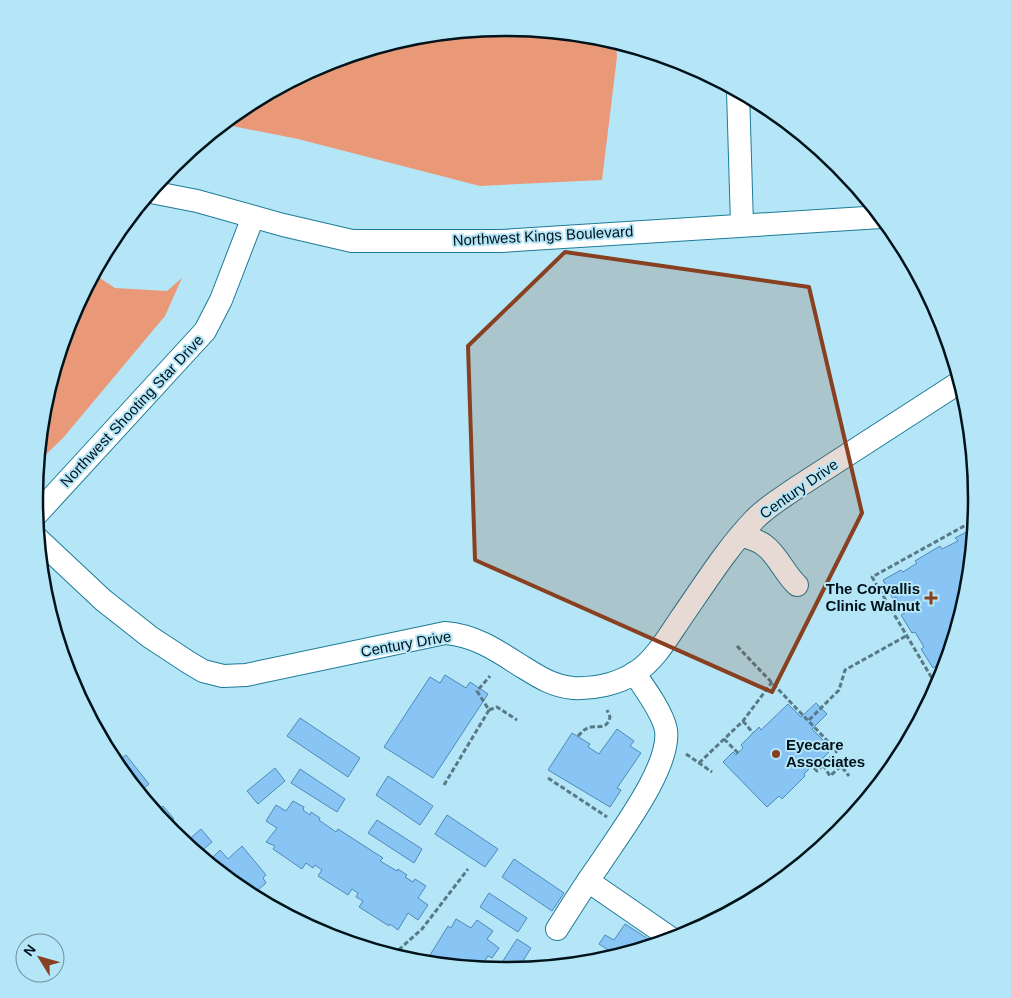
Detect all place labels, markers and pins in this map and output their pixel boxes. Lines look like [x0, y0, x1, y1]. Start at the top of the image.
place label: The Corvallis Clinic Walnut [826, 580, 920, 614]
marker: The Corvallis Clinic Walnut [924, 591, 938, 605]
place label: Eyecare Associates [786, 736, 865, 770]
marker: Eyecare Associates [770, 748, 782, 760]

